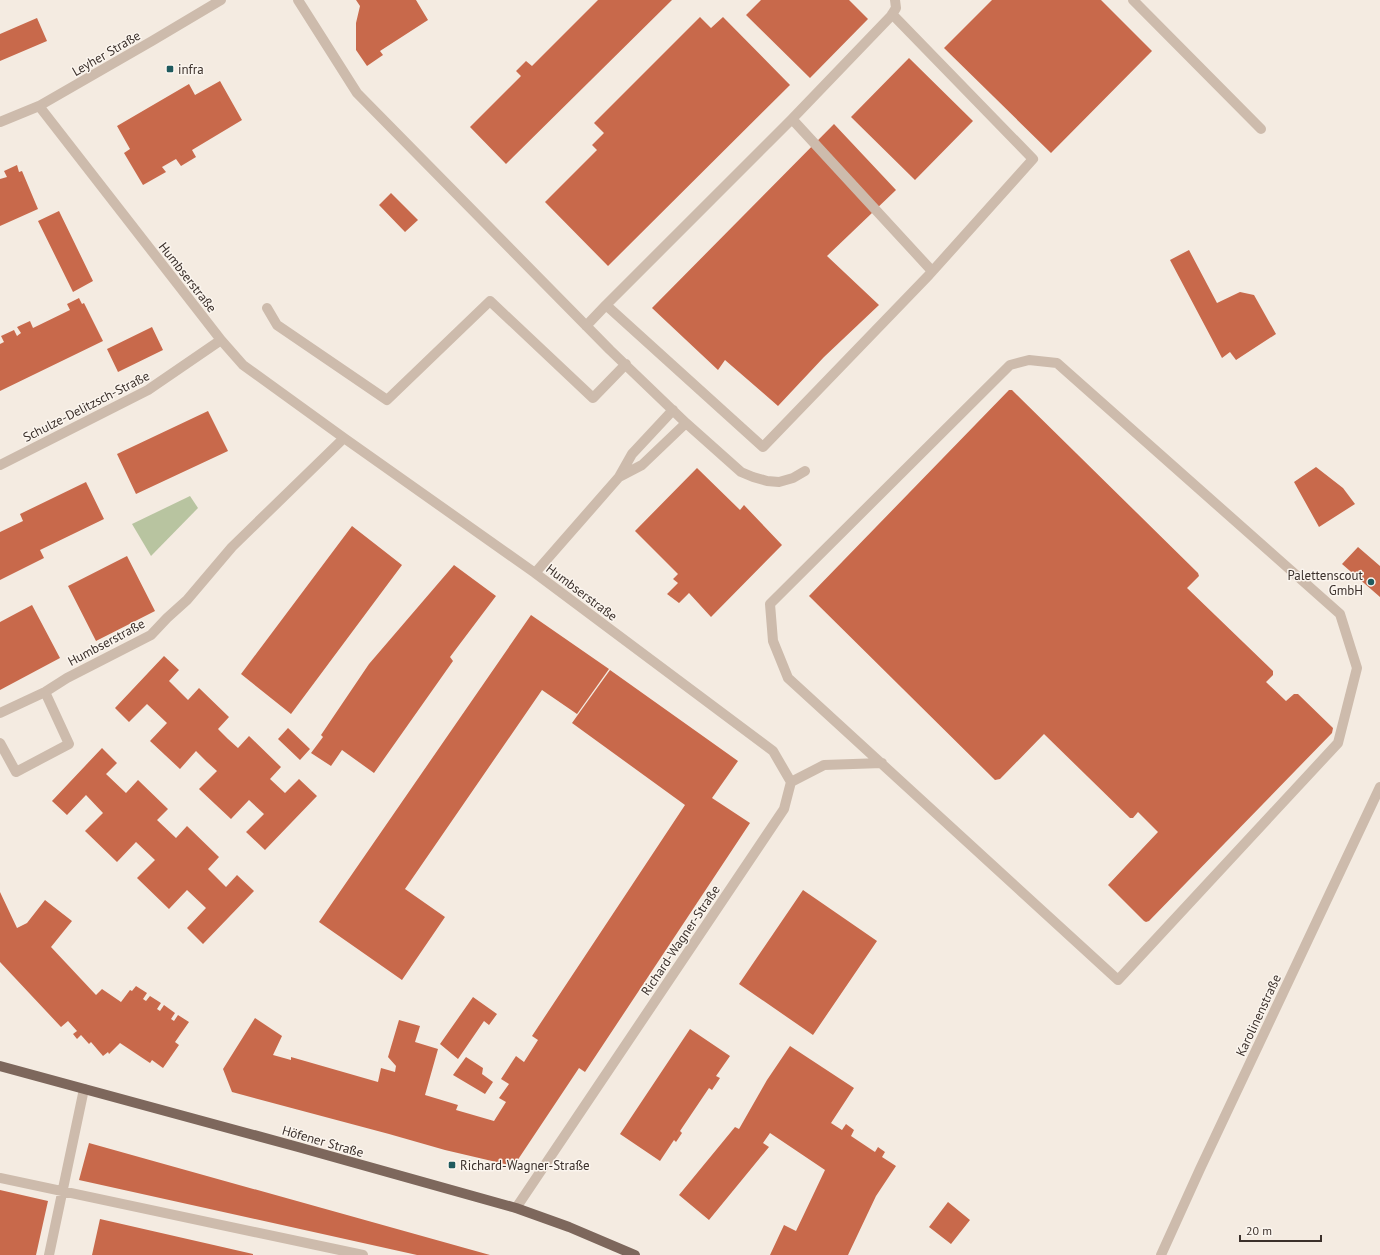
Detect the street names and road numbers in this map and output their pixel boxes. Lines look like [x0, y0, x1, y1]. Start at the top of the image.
street label: Leyher Straße [69, 27, 144, 80]
street label: Humbserstraße [155, 239, 220, 316]
street label: Schulze-Delitzsch-Straße [20, 367, 152, 446]
street label: Humbserstraße [543, 560, 621, 625]
street label: Humbserstraße [65, 615, 148, 670]
street label: Richard-Wagner-Straße [637, 882, 724, 999]
street label: Karolinenstraße [1232, 971, 1285, 1059]
street label: Höfener Straße [280, 1122, 366, 1161]

